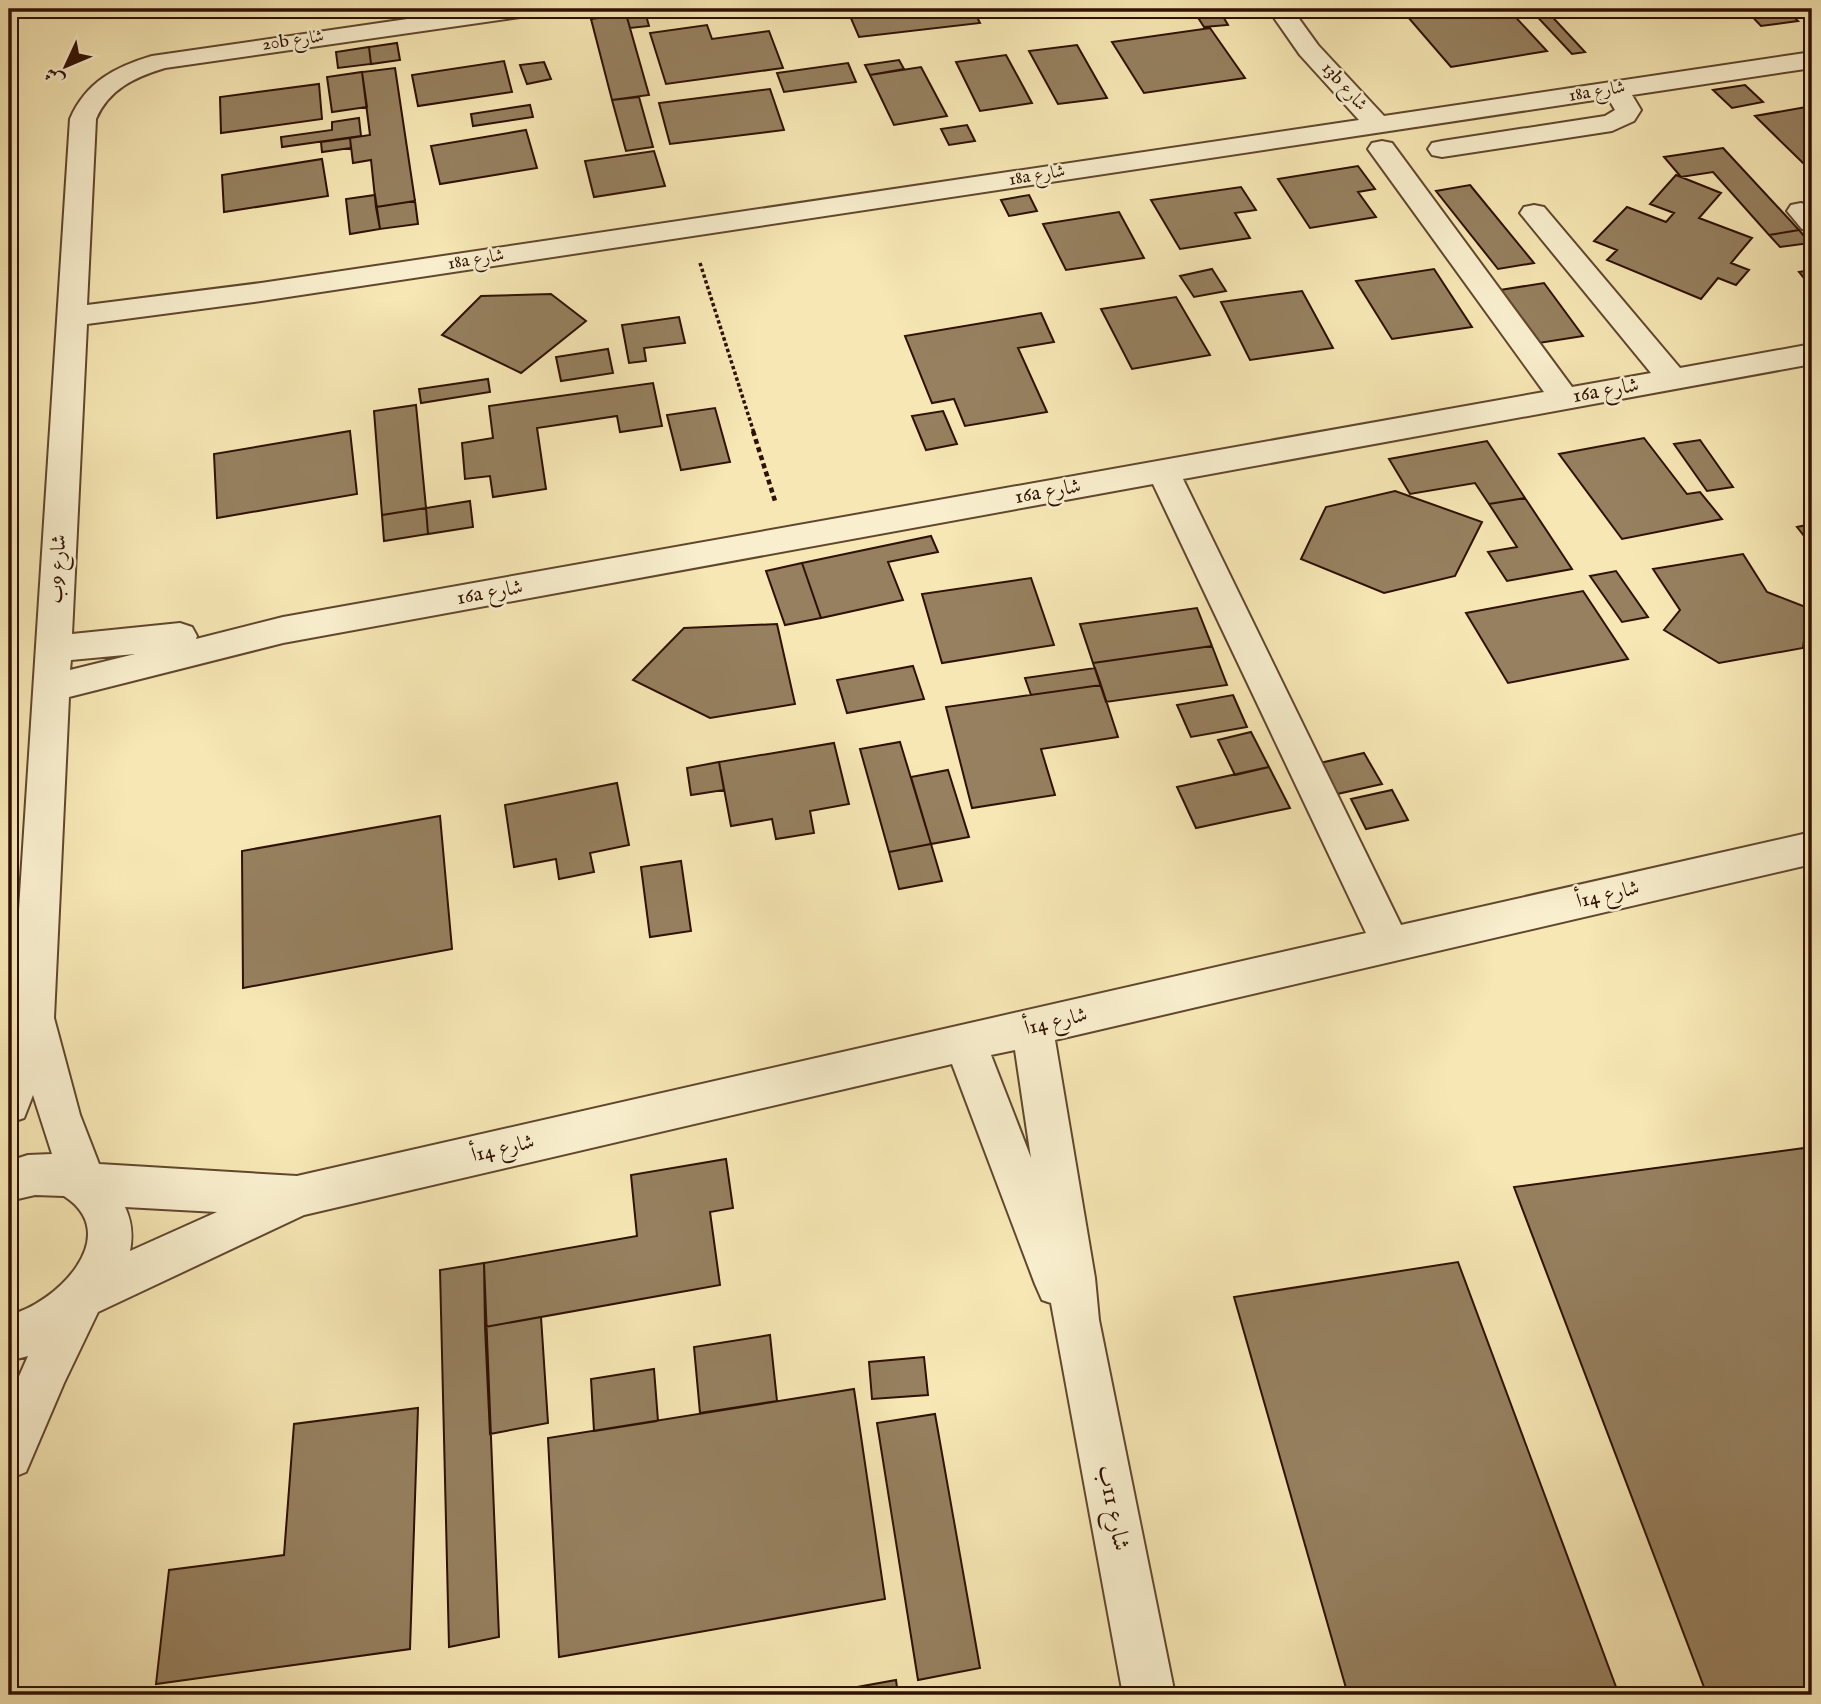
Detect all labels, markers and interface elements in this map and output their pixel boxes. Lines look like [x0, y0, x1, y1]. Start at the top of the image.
street label: 20b شارع [261, 25, 326, 59]
north arrow [32, 32, 102, 102]
street label: 13b شارع [1314, 58, 1372, 118]
text: ش [40, 61, 70, 92]
street label: 18a شارع [1567, 76, 1627, 110]
street label: 18a شارع [1007, 160, 1067, 194]
street label: 18a شارع [446, 244, 506, 278]
street label: 16a شارع [1571, 372, 1642, 413]
street label: 16a شارع [1013, 473, 1084, 514]
street label: شارع 9ب [43, 534, 76, 605]
street label: 16a شارع [455, 574, 526, 615]
street label: شارع 14أ [1573, 872, 1643, 918]
street label: شارع 14أ [1021, 999, 1091, 1045]
street label: شارع 14أ [468, 1126, 538, 1172]
street label: شارع 11ب [1087, 1462, 1137, 1554]

